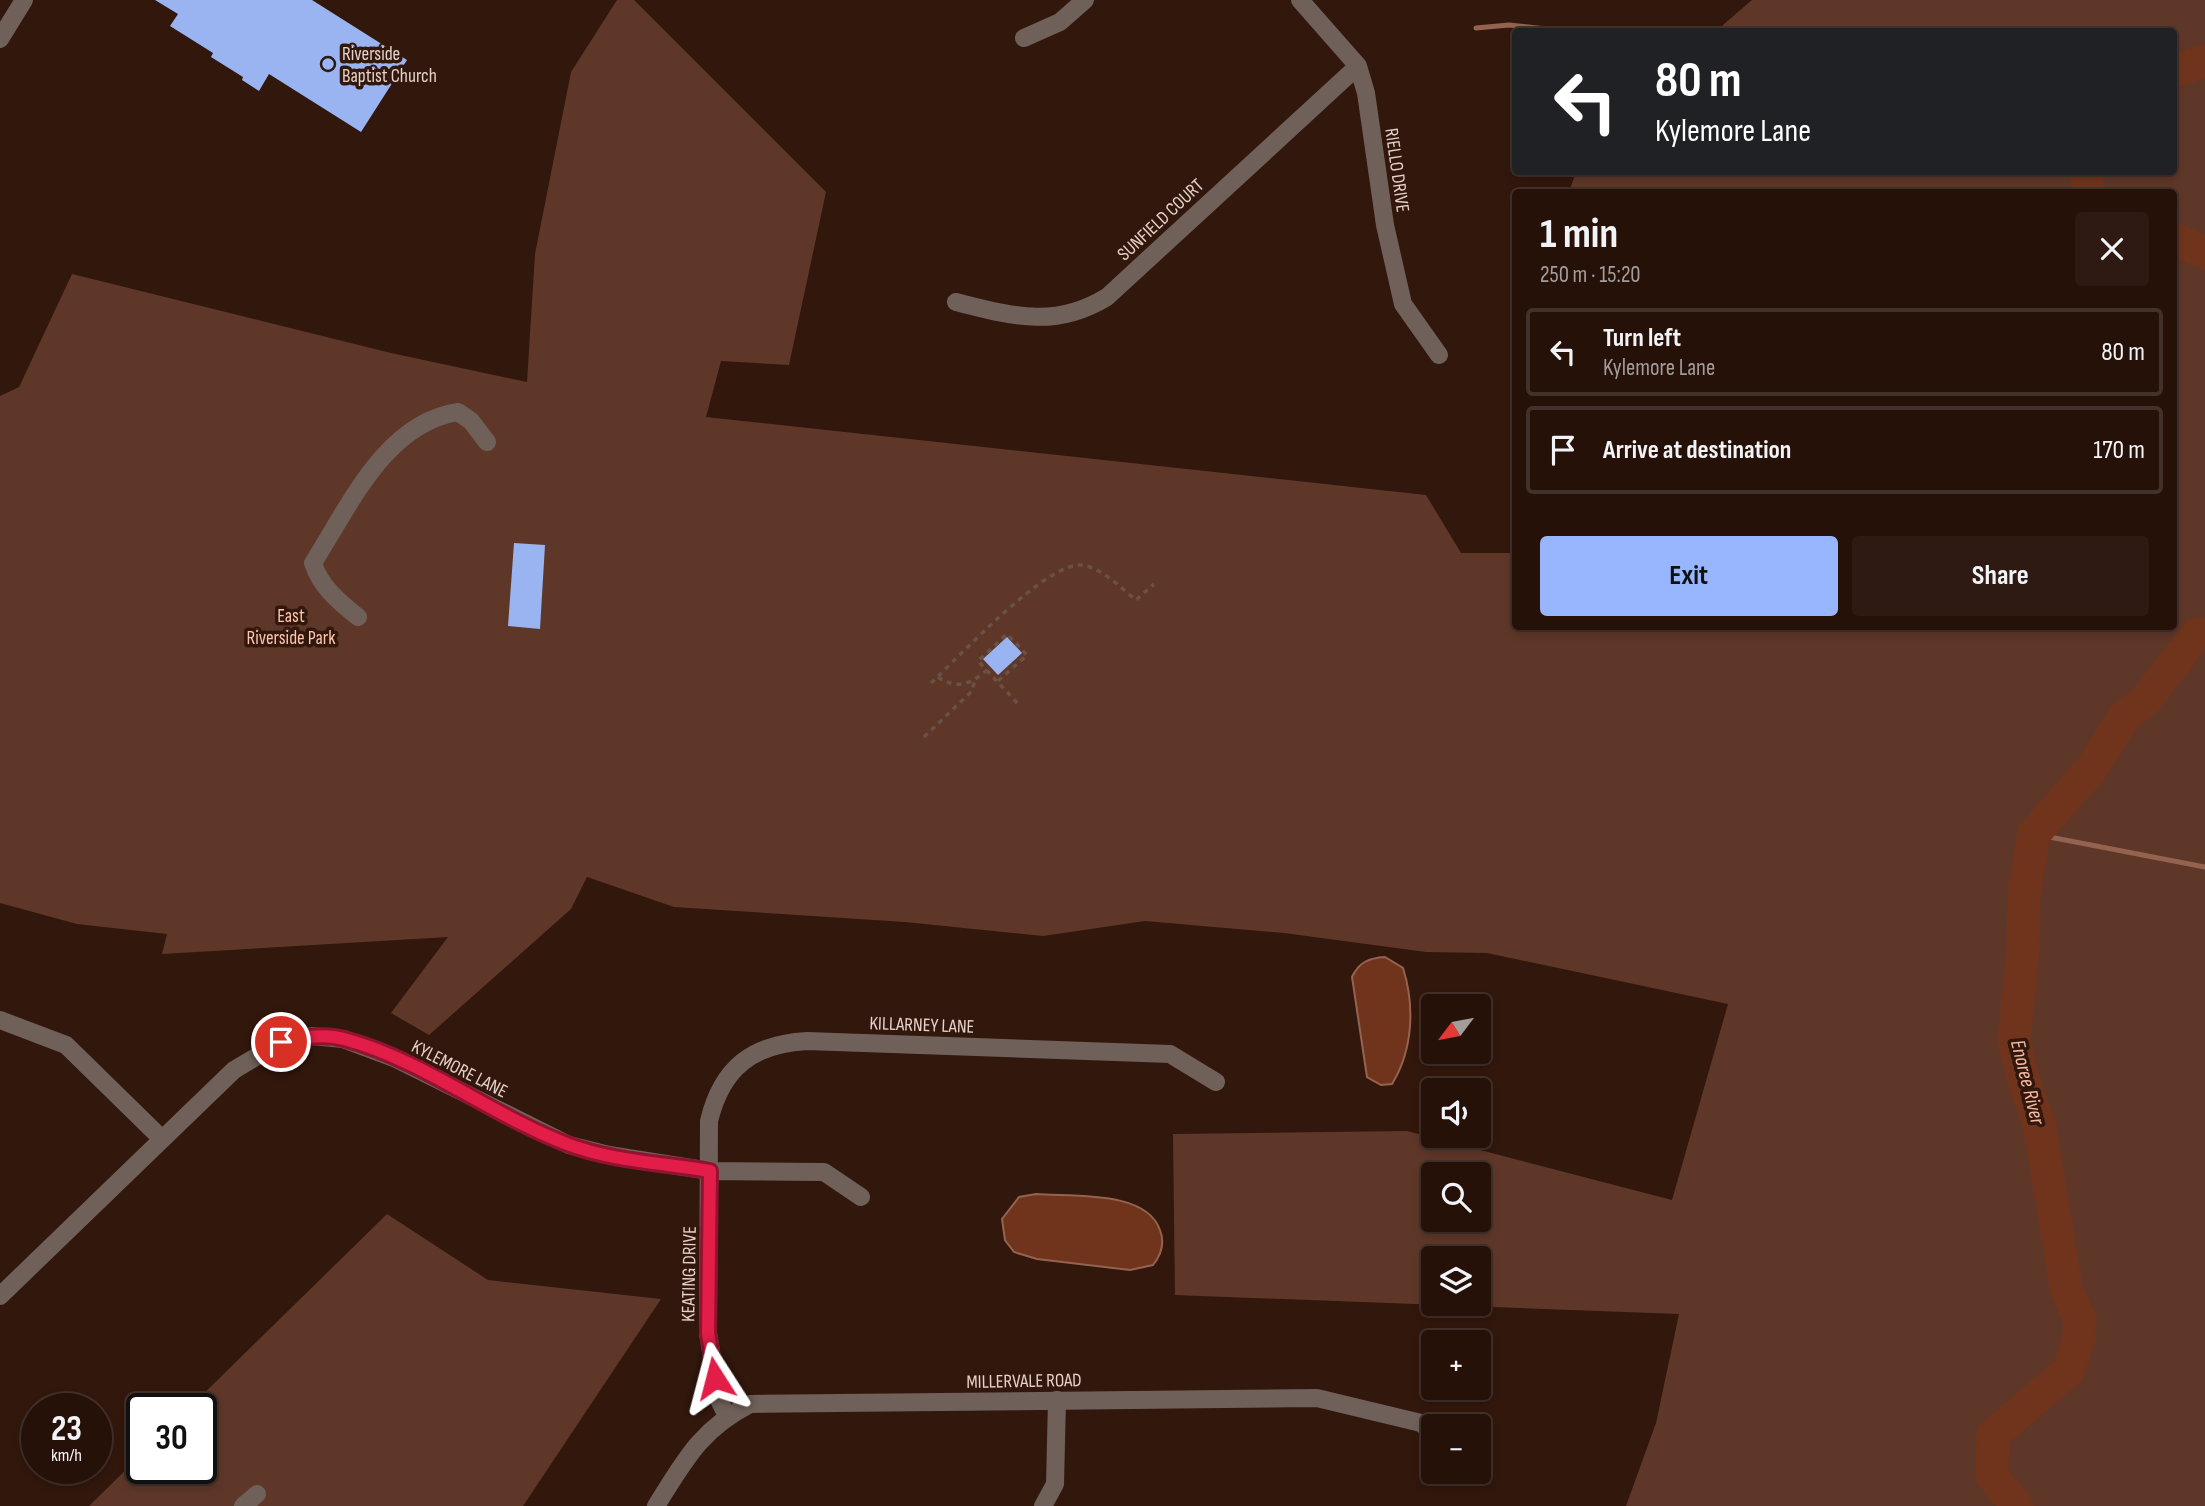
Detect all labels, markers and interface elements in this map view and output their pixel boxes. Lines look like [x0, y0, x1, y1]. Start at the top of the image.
place label: Riverside Baptist Church [342, 43, 437, 88]
text: 80 m [1655, 52, 1742, 111]
marker: Riverside Baptist Church [320, 56, 336, 72]
icon: left [1540, 56, 1631, 147]
text: Kylemore Lane [1655, 112, 1811, 151]
street label: RIELLO DRIVE [1379, 127, 1414, 214]
street label: SUNFIELD COURT [1113, 174, 1209, 266]
text: 1 min [1540, 209, 1618, 260]
button: close [2075, 212, 2149, 286]
text: 250 m · 15:20 [1540, 261, 1641, 289]
text: Turn left [1603, 323, 1681, 354]
icon: left [1544, 333, 1582, 371]
text: 80 m [2101, 337, 2145, 368]
text: Kylemore Lane [1603, 354, 1715, 382]
icon: arrive [1544, 431, 1582, 469]
text: Arrive at destination [1603, 435, 1791, 466]
text: 170 m [2093, 435, 2145, 466]
button: Exit [1540, 536, 1838, 616]
button: Share [1852, 536, 2149, 616]
park label: East Riverside Park [246, 605, 336, 650]
north arrow [1421, 994, 1491, 1064]
map controls [1421, 994, 1491, 1484]
pin [251, 1012, 311, 1072]
street label: KILLARNEY LANE [869, 1012, 975, 1039]
icon: arrive [262, 1023, 300, 1061]
street label: KYLEMORE LANE [408, 1035, 511, 1103]
water label: Enoree River [2005, 1037, 2050, 1128]
button: sound [1421, 1078, 1491, 1148]
button: search [1421, 1162, 1491, 1232]
street label: KEATING DRIVE [677, 1226, 702, 1322]
button: layers [1421, 1246, 1491, 1316]
button: + [1421, 1330, 1491, 1400]
position arrow [678, 1341, 752, 1415]
street label: MILLERVALE ROAD [966, 1369, 1082, 1394]
speed limit sign: 30 [126, 1393, 217, 1484]
text: 23 [51, 1408, 82, 1451]
button: − [1421, 1414, 1491, 1484]
text: km/h [51, 1445, 82, 1466]

